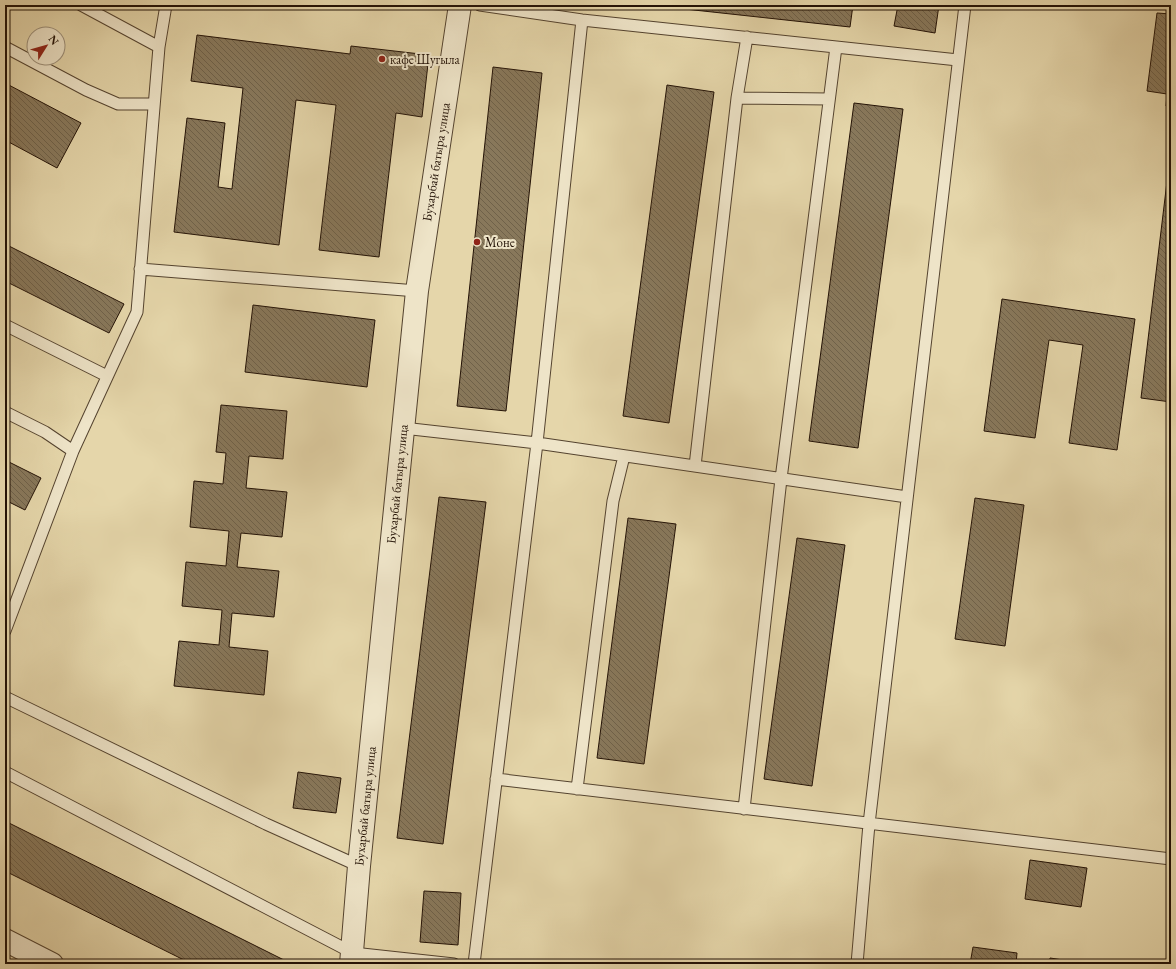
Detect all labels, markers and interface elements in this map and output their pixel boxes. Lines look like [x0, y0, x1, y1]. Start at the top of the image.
north arrow [26, 26, 66, 66]
text: N [46, 32, 62, 48]
place label: кафе Шугыла [390, 51, 460, 68]
marker: кафе Шугыла [377, 54, 387, 64]
street label: Бухарбай батыра улица [418, 101, 454, 223]
place label: Моне [485, 234, 515, 251]
marker: Моне [472, 237, 482, 247]
street label: Бухарбай батыра улица [382, 423, 412, 545]
street label: Бухарбай батыра улица [350, 745, 380, 867]

